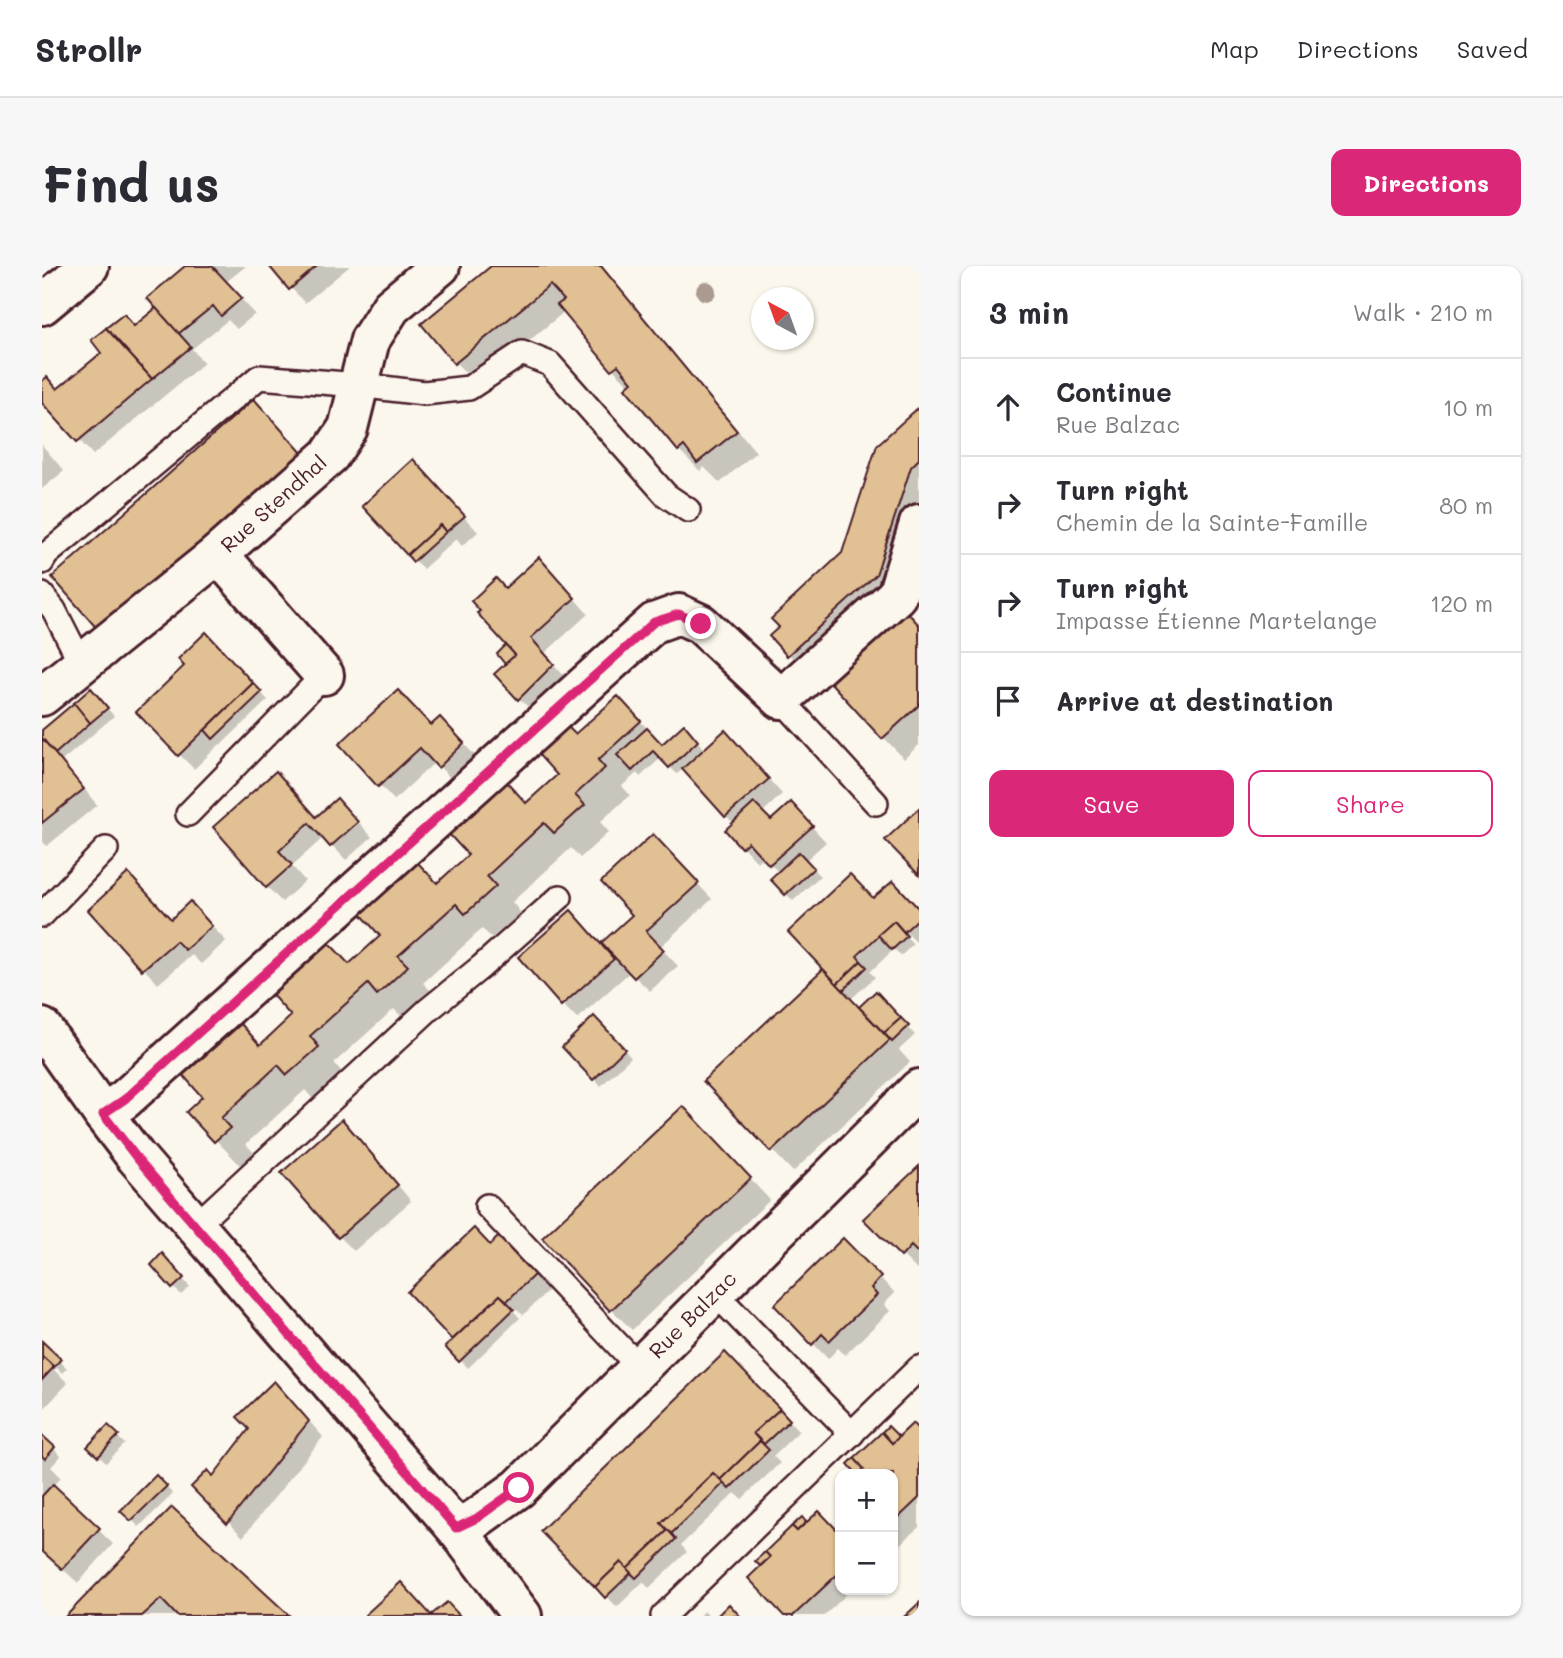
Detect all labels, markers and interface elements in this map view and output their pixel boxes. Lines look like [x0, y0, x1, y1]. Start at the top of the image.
text: Strollr [35, 27, 143, 70]
text: Map [1210, 33, 1259, 64]
text: Directions [1297, 33, 1419, 64]
text: Saved [1457, 33, 1528, 64]
button: Directions [1331, 149, 1521, 216]
text: Find us [42, 151, 220, 214]
north arrow [751, 287, 814, 350]
text: 3 min [989, 292, 1069, 332]
text: Walk · 210 m [1353, 297, 1493, 327]
text: Continue [1056, 375, 1172, 409]
icon: ahead [989, 388, 1027, 426]
text: 10 m [1443, 392, 1493, 422]
text: Rue Balzac [1056, 409, 1180, 439]
street label: Rue Stendhal [214, 448, 332, 558]
text: Turn right [1056, 473, 1189, 507]
icon: right [989, 486, 1027, 524]
text: 80 m [1439, 490, 1493, 520]
text: Chemin de la Sainte-Famille [1056, 507, 1368, 537]
text: Turn right [1056, 571, 1189, 605]
icon: right [989, 584, 1027, 622]
text: 120 m [1430, 588, 1493, 618]
text: Impasse Étienne Martelange [1056, 605, 1378, 635]
route end [685, 608, 716, 639]
icon: arrive [989, 682, 1027, 720]
text: Arrive at destination [1056, 684, 1333, 718]
button: Save [989, 770, 1234, 837]
button: Share [1248, 770, 1493, 837]
street label: Rue Balzac [642, 1264, 741, 1363]
map controls [835, 1469, 898, 1595]
button: + [835, 1469, 898, 1532]
route start [503, 1472, 534, 1503]
button: − [835, 1532, 898, 1595]

